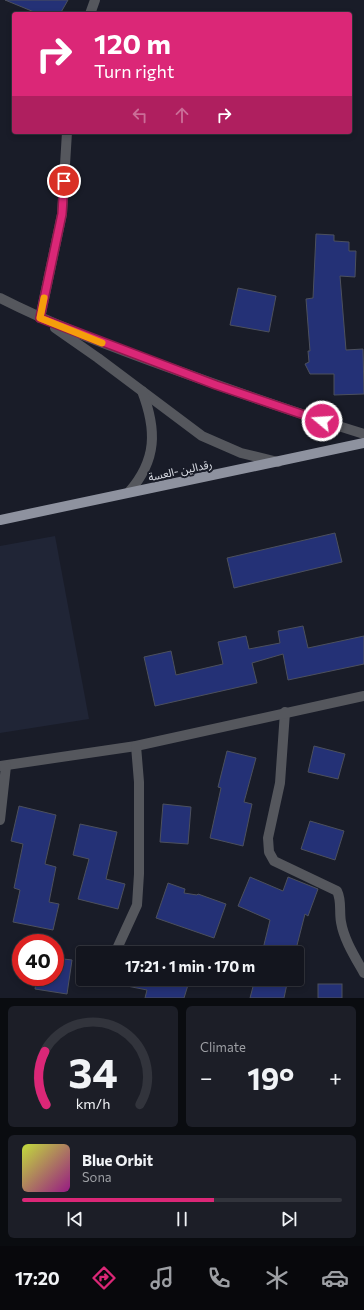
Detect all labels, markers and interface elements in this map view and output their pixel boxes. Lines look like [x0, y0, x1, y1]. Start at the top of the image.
text: 120 m [94, 26, 171, 60]
icon: right [28, 28, 80, 80]
text: Turn right [94, 60, 174, 82]
icon: left [129, 104, 151, 126]
icon: ahead [171, 104, 193, 126]
icon: right [213, 104, 235, 126]
pin [47, 164, 81, 198]
icon: arrive [53, 170, 75, 192]
position arrow [301, 400, 343, 442]
street label: رقدالين -العسة [147, 457, 213, 484]
speed limit sign: 40 [12, 934, 64, 986]
text: 17:21 · 1 min · 170 m [125, 957, 255, 975]
text: Climate [200, 1039, 246, 1055]
text: 34 [68, 1045, 118, 1096]
text: 19° [247, 1059, 294, 1096]
text: − [200, 1064, 213, 1091]
text: + [329, 1064, 342, 1091]
text: km/h [76, 1093, 110, 1111]
text: Blue Orbit [82, 1151, 153, 1169]
text: Sona [82, 1169, 112, 1185]
icon: previous [64, 1208, 86, 1230]
icon: pause [171, 1208, 193, 1230]
icon: next [278, 1208, 300, 1230]
icon: directions [90, 1264, 118, 1292]
icon: music [148, 1264, 176, 1292]
icon: phone [205, 1264, 233, 1292]
icon: climate [263, 1264, 291, 1292]
icon: car [321, 1264, 349, 1292]
text: 17:20 [15, 1267, 60, 1289]

